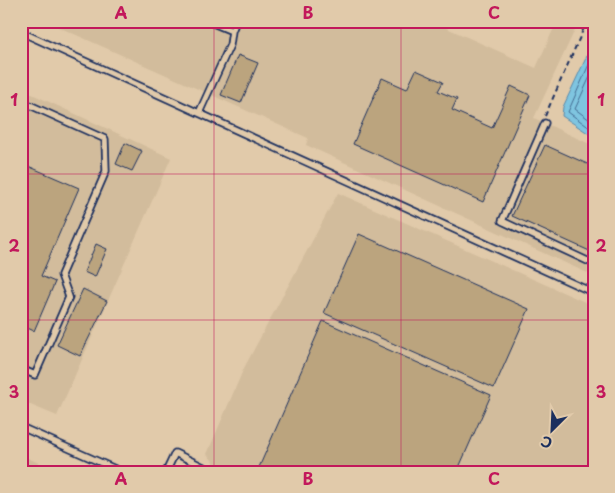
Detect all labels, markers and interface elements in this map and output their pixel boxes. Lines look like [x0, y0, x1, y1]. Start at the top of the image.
text: A [115, 0, 128, 24]
text: B [303, 0, 314, 24]
text: C [488, 0, 500, 24]
text: 1 [10, 87, 18, 111]
text: 1 [597, 87, 605, 111]
text: 2 [8, 233, 20, 257]
text: 2 [595, 233, 607, 257]
text: 3 [9, 379, 19, 403]
text: 3 [596, 379, 606, 403]
north arrow [528, 406, 578, 456]
text: С [537, 431, 556, 454]
text: A [115, 466, 128, 490]
text: B [303, 466, 314, 490]
text: C [488, 466, 500, 490]

